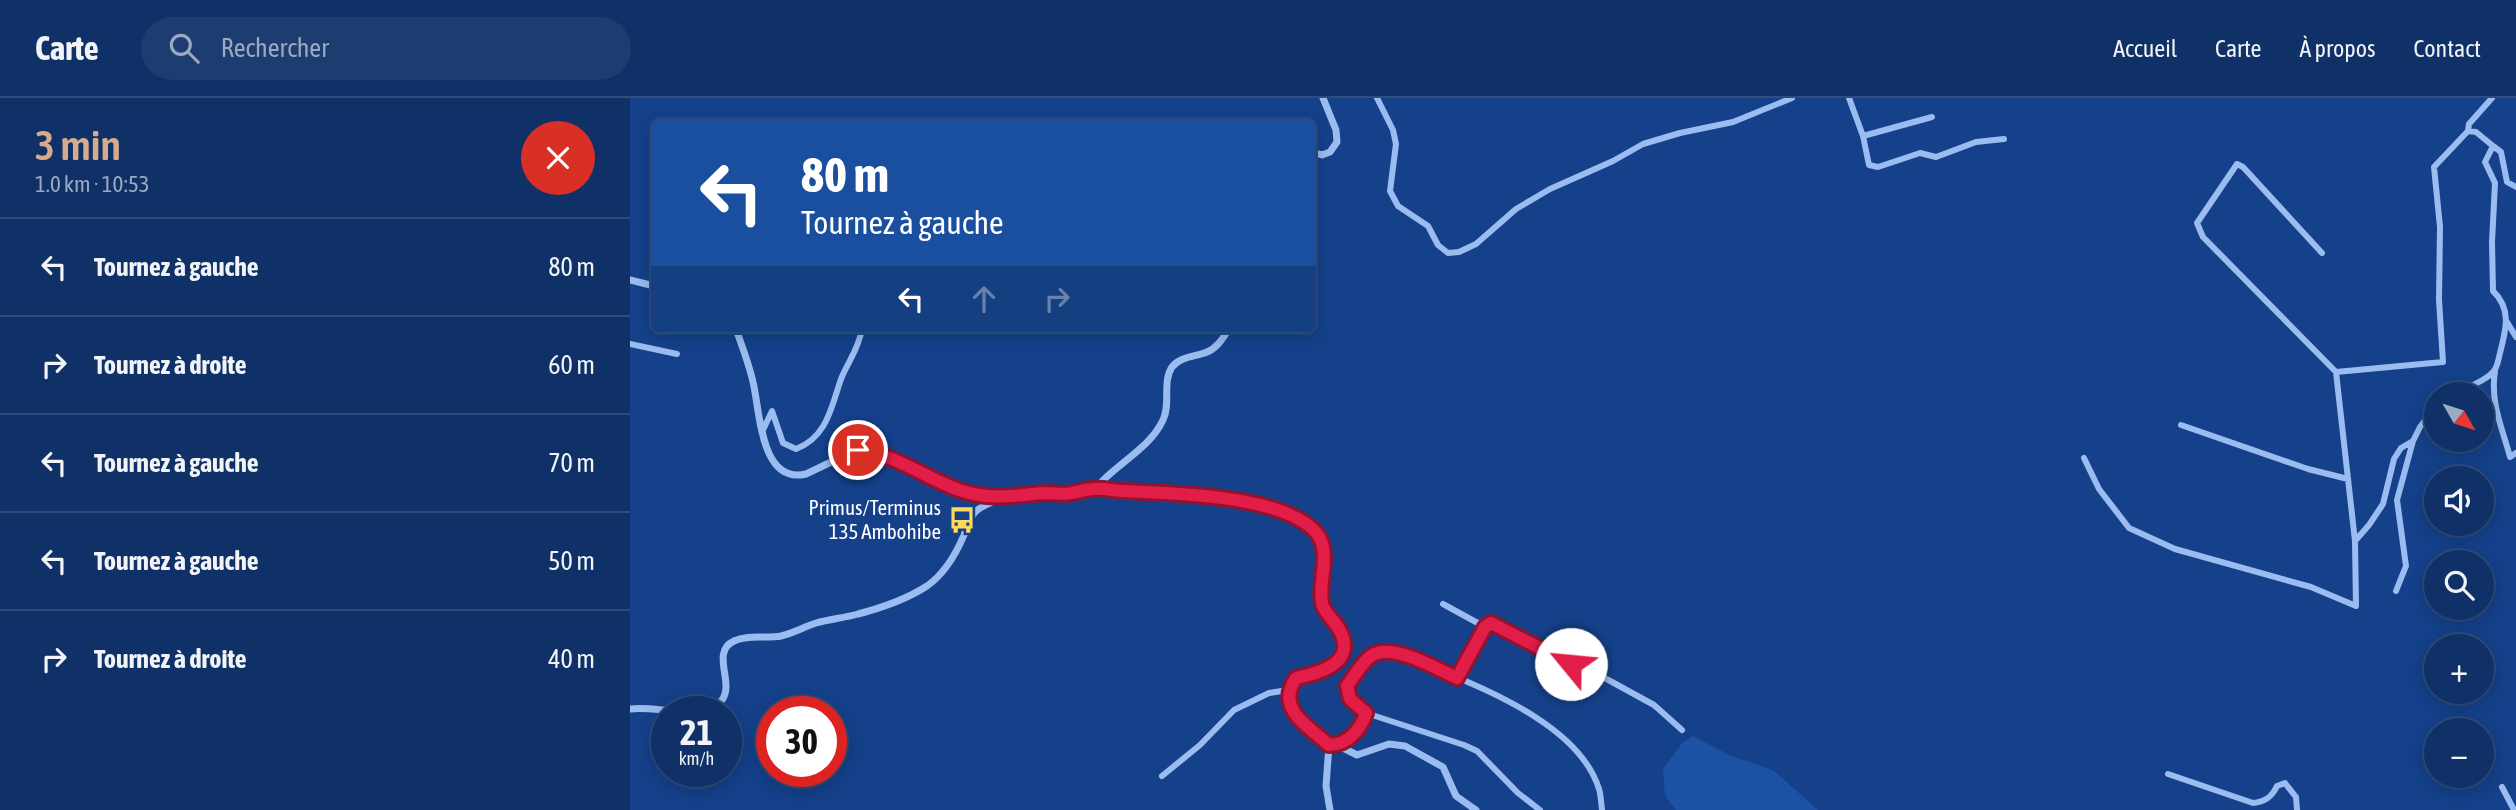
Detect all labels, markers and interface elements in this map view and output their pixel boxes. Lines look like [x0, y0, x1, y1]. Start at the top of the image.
search box [141, 17, 631, 80]
text: Carte [35, 29, 99, 67]
icon: search [165, 29, 203, 67]
text: Rechercher [221, 33, 329, 63]
text: Accueil [2113, 35, 2177, 62]
text: Carte [2215, 35, 2261, 62]
text: À propos [2299, 35, 2375, 62]
text: Contact [2413, 35, 2481, 62]
text: 3 min [35, 121, 121, 169]
button: close [521, 121, 595, 195]
text: 80 m [801, 146, 889, 202]
icon: left [686, 147, 777, 238]
text: 1.0 km · 10:53 [35, 171, 150, 197]
text: Tournez à gauche [801, 204, 1004, 241]
icon: left [35, 248, 73, 286]
text: Tournez à gauche [94, 252, 259, 282]
text: 80 m [548, 252, 595, 282]
icon: left [892, 280, 930, 318]
icon: ahead [965, 280, 1003, 318]
icon: right [1038, 280, 1076, 318]
icon: right [35, 346, 73, 384]
text: Tournez à droite [94, 350, 247, 380]
text: 60 m [548, 350, 595, 380]
north arrow [2424, 382, 2494, 452]
map controls [2424, 382, 2494, 788]
pin [828, 420, 888, 480]
icon: arrive [839, 431, 877, 469]
icon: left [35, 444, 73, 482]
text: Tournez à gauche [94, 448, 259, 478]
text: 70 m [548, 448, 595, 478]
button: sound [2424, 466, 2494, 536]
place label: Primus/Terminus 135 Ambohibe [809, 495, 941, 543]
bus stop icon: Primus/Terminus 135 Ambohibe [947, 505, 977, 535]
icon: left [35, 542, 73, 580]
text: Tournez à gauche [94, 546, 259, 576]
text: 50 m [548, 546, 595, 576]
button: search [2424, 550, 2494, 620]
position arrow [1534, 627, 1608, 701]
button: + [2424, 634, 2494, 704]
icon: right [35, 640, 73, 678]
text: Tournez à droite [94, 644, 247, 674]
text: 40 m [548, 644, 595, 674]
speed limit sign: 30 [756, 696, 847, 787]
text: 21 [680, 712, 713, 752]
button: − [2424, 718, 2494, 788]
text: km/h [679, 748, 714, 769]

